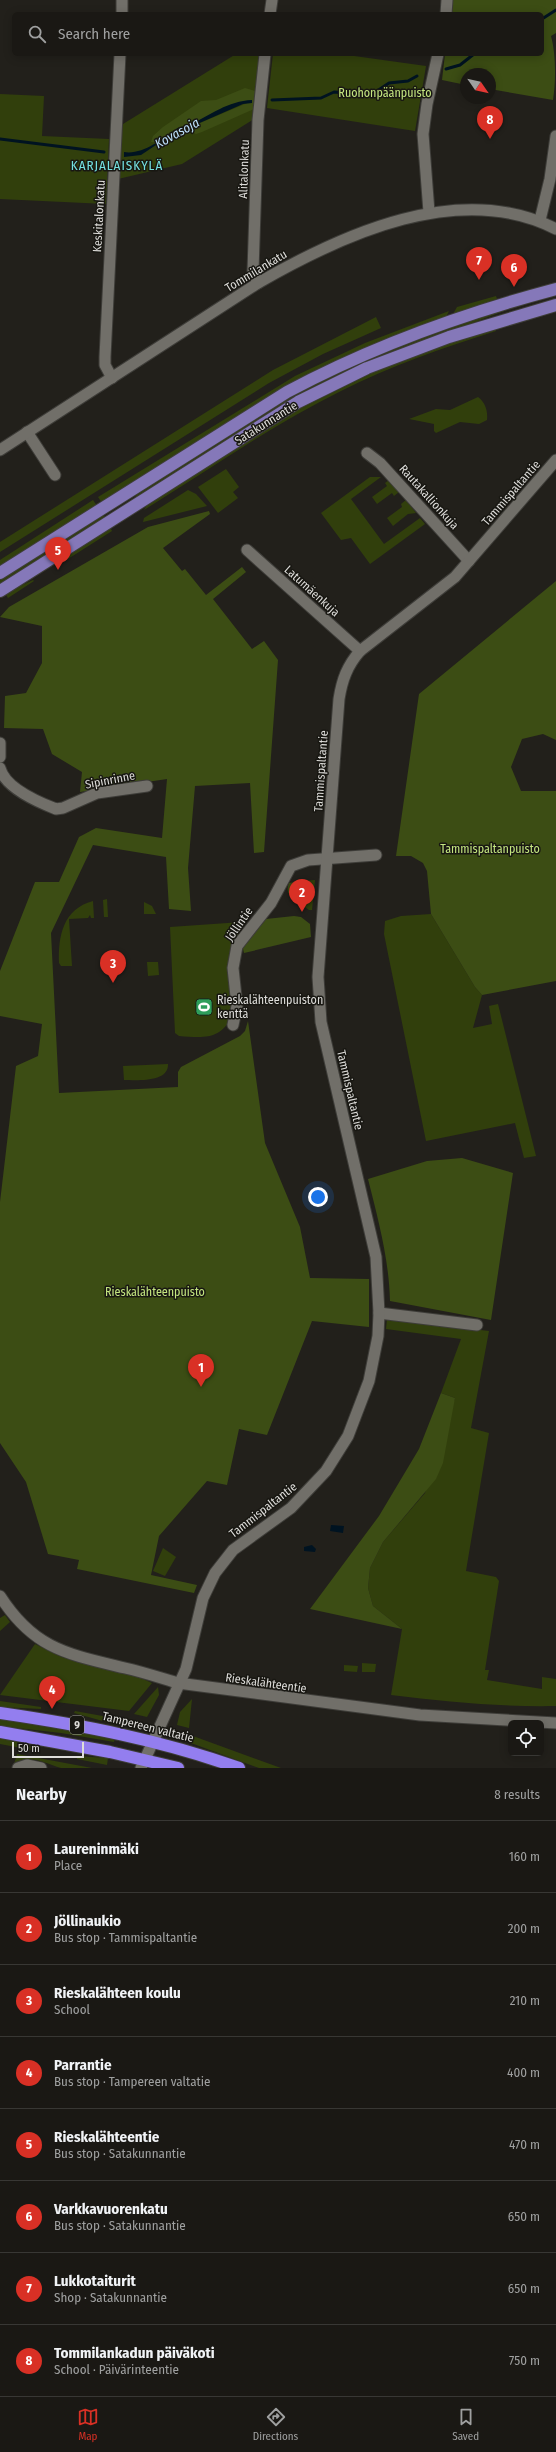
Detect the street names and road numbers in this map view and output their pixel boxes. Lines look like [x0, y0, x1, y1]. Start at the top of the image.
street label: Alitalonkatu [236, 139, 252, 199]
street label: Keskitalonkatu [90, 179, 108, 253]
street label: Tommilankatu [223, 247, 289, 295]
street label: Satakunnantie [232, 398, 300, 448]
street label: Tammispaltantie [479, 458, 543, 528]
street label: Rautakallionkuja [396, 462, 462, 532]
street label: Latumäenkuja [282, 563, 343, 619]
street label: Tammispaltantie [311, 730, 331, 812]
street label: Sipinrinne [84, 768, 136, 792]
street label: Jöllintie [222, 904, 256, 944]
street label: Tammispaltantie [334, 1049, 366, 1131]
street label: Tammispaltantie [227, 1479, 299, 1541]
street label: Rieskalähteentie [224, 1670, 308, 1696]
street label: Tampereen valtatie [101, 1709, 195, 1745]
road number: 9 [70, 1716, 84, 1734]

